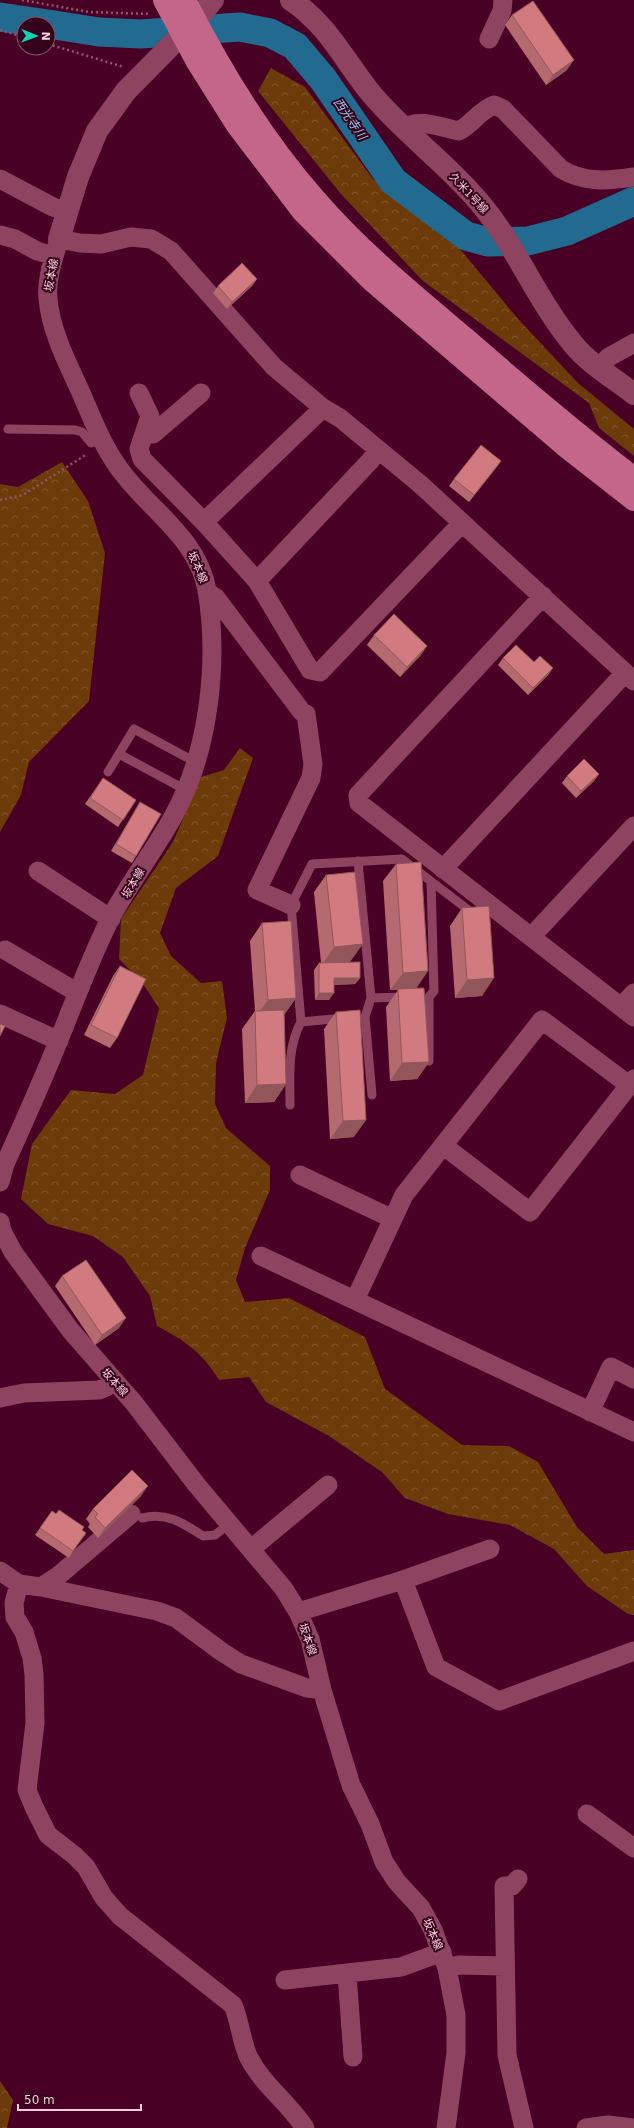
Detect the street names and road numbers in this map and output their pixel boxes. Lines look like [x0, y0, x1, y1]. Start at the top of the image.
street label: 久米1号線 [446, 170, 491, 216]
street label: 坂本線 [42, 258, 61, 292]
street label: 坂本線 [185, 549, 210, 585]
street label: 坂本線 [119, 866, 147, 901]
street label: 坂本線 [99, 1366, 130, 1399]
street label: 坂本線 [296, 1621, 319, 1657]
street label: 坂本線 [420, 1916, 445, 1952]

